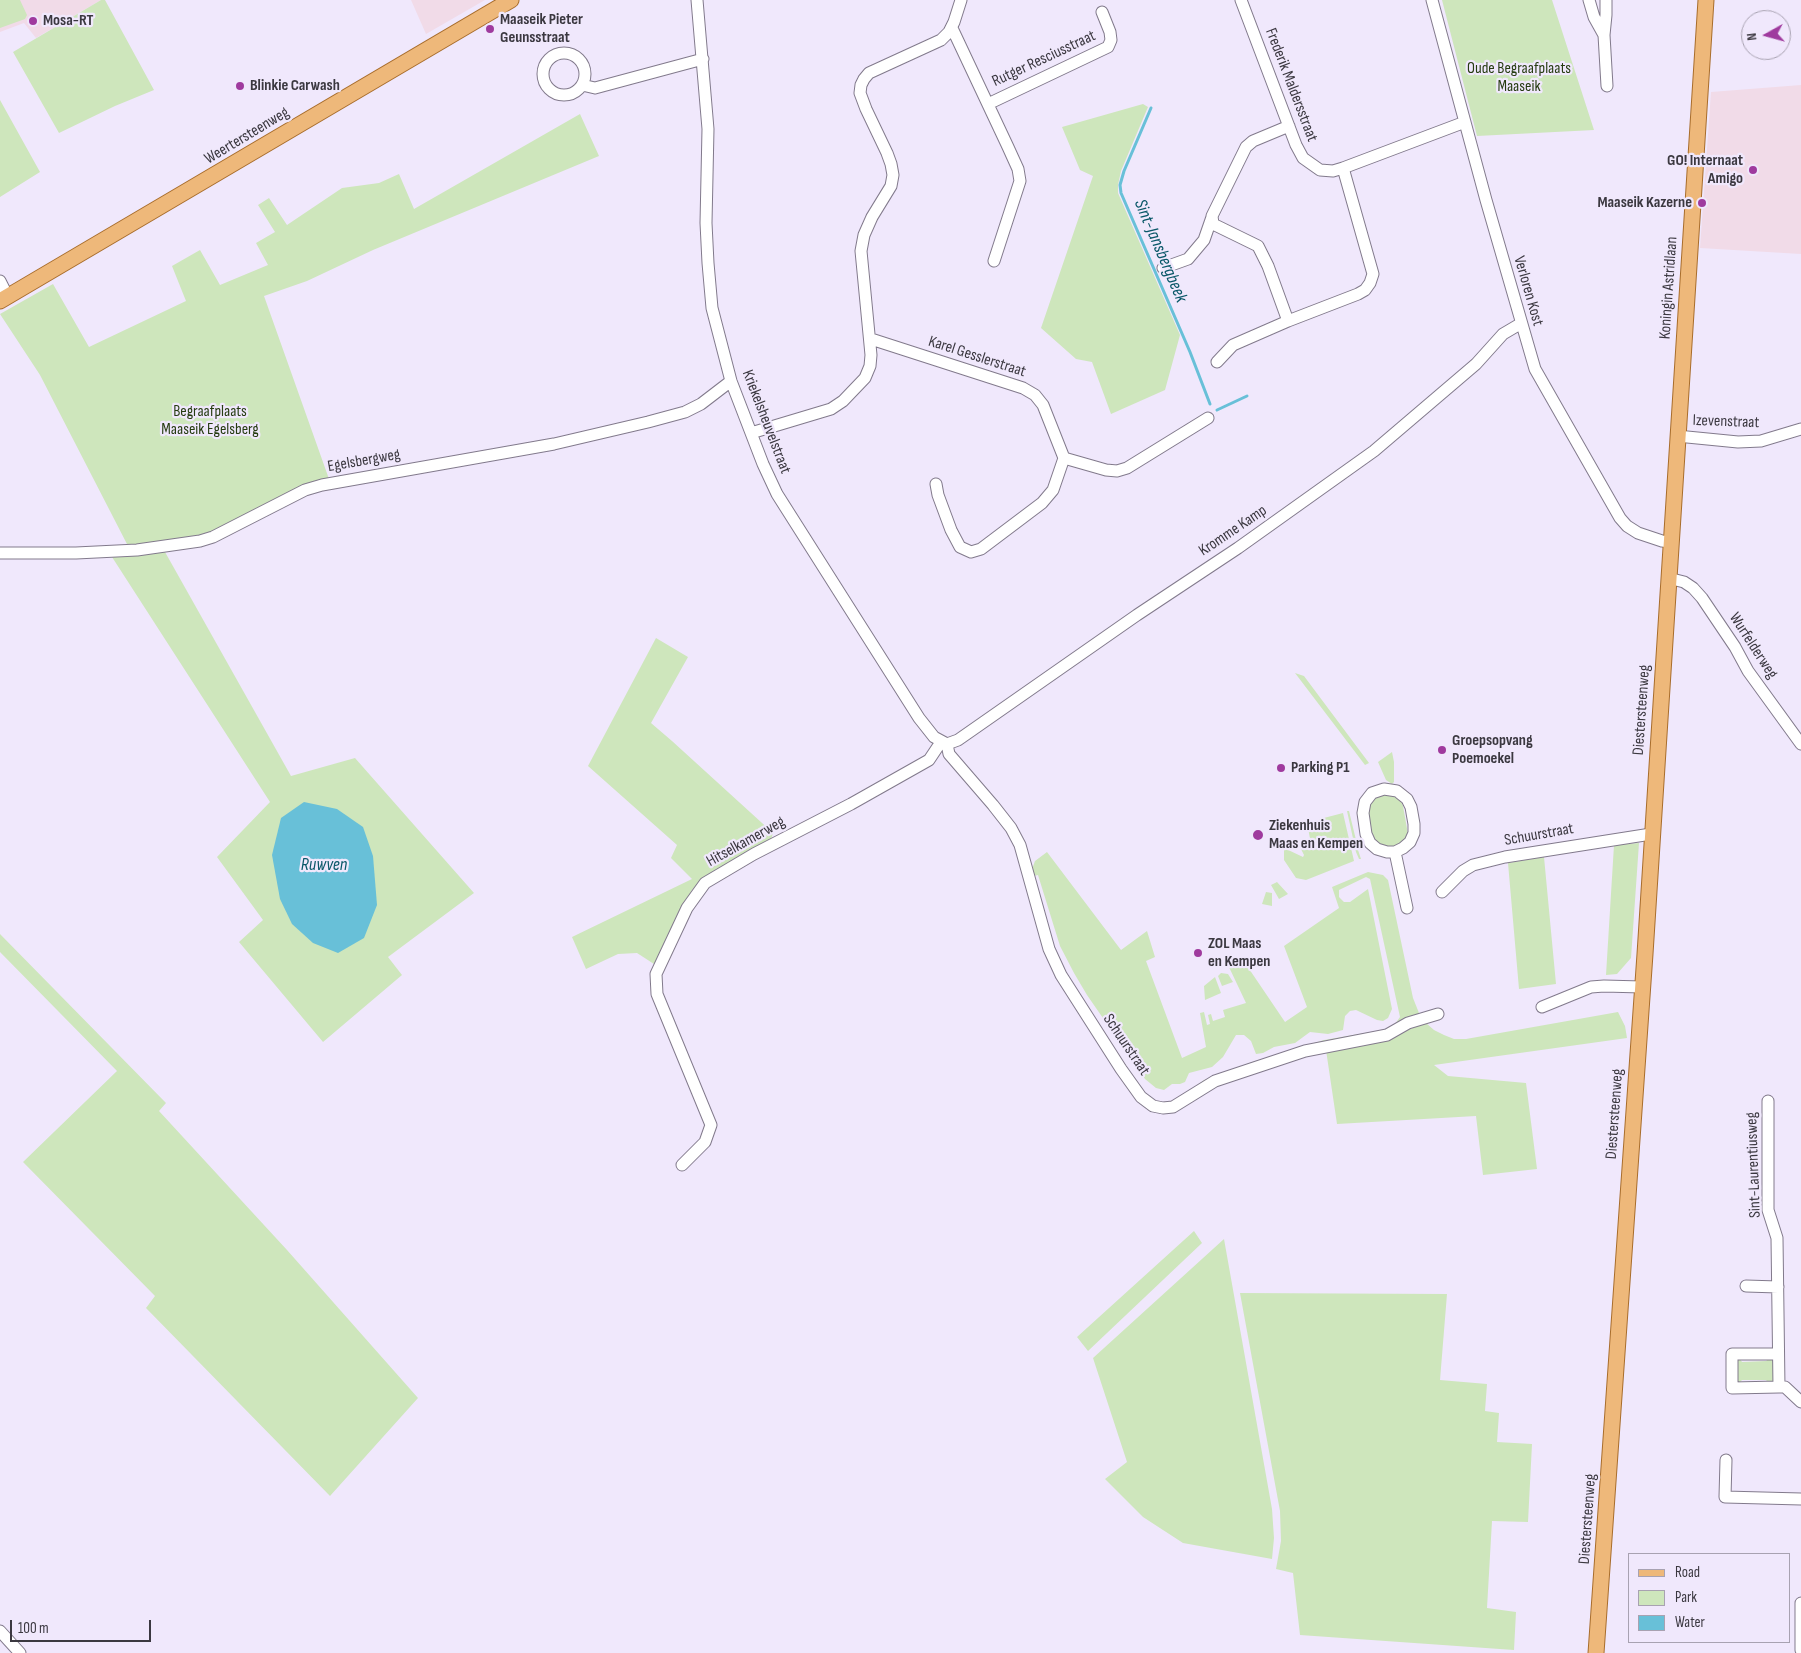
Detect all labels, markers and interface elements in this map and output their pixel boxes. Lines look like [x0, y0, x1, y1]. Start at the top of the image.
place label: Maaseik Pieter Geunsstraat [500, 10, 583, 48]
north arrow [1741, 10, 1791, 60]
place label: Mosa-RT [43, 11, 93, 31]
marker: Mosa-RT [27, 15, 39, 27]
marker: Maaseik Pieter Geunsstraat [484, 23, 496, 35]
street label: Frederik Maldersstraat [1261, 26, 1321, 144]
street label: Rutger Resciusstraat [989, 27, 1099, 91]
text: N [1743, 32, 1761, 42]
park label: Oude Begraafplaats Maaseik [1467, 59, 1571, 97]
place label: Blinkie Carwash [250, 76, 340, 96]
marker: Blinkie Carwash [234, 80, 246, 92]
street label: Weertersteenweg [201, 103, 293, 169]
place label: GO! Internaat Amigo [1667, 151, 1743, 189]
marker: GO! Internaat Amigo [1747, 164, 1759, 176]
place label: Maaseik Kazerne [1597, 193, 1692, 213]
water label: Sint-Jansbergbeek [1129, 196, 1191, 306]
marker: Maaseik Kazerne [1696, 197, 1708, 209]
street label: Koningin Astridlaan [1656, 236, 1682, 340]
street label: Verloren Kost [1509, 254, 1547, 328]
street label: Karel Gesslerstraat [926, 332, 1028, 382]
street label: Kriekelsheuvelstraat [737, 367, 795, 477]
park label: Begraafplaats Maaseik Egelsberg [161, 402, 259, 440]
street label: Izevenstraat [1692, 411, 1760, 433]
street label: Egelsbergweg [326, 445, 402, 477]
street label: Kromme Kamp [1195, 501, 1271, 561]
street label: Wurfelderweg [1725, 609, 1781, 683]
street label: Diestersteenweg [1629, 664, 1655, 756]
place label: Groepsopvang Poemoekel [1452, 731, 1533, 769]
marker: Groepsopvang Poemoekel [1436, 744, 1448, 756]
place label: Parking P1 [1291, 758, 1350, 778]
marker: Parking P1 [1275, 762, 1287, 774]
street label: Hitselkamerweg [703, 813, 789, 871]
place label: Ziekenhuis Maas en Kempen [1269, 816, 1363, 854]
street label: Schuurstraat [1503, 819, 1575, 851]
marker: Ziekenhuis Maas en Kempen [1251, 828, 1265, 842]
water label: Ruwven [301, 854, 347, 876]
place label: ZOL Maas en Kempen [1208, 934, 1270, 972]
marker: ZOL Maas en Kempen [1192, 947, 1204, 959]
street label: Schuurstraat [1098, 1011, 1154, 1079]
street label: Diestersteenweg [1602, 1068, 1628, 1160]
street label: Sint-Laurentiusweg [1743, 1112, 1765, 1218]
street label: Diestersteenweg [1575, 1473, 1601, 1565]
legend [1628, 1553, 1791, 1643]
text: Road [1675, 1563, 1700, 1582]
text: Park [1675, 1588, 1697, 1607]
scale bar [12, 1610, 154, 1642]
text: Water [1675, 1613, 1705, 1632]
text: 100 m [18, 1619, 49, 1638]

